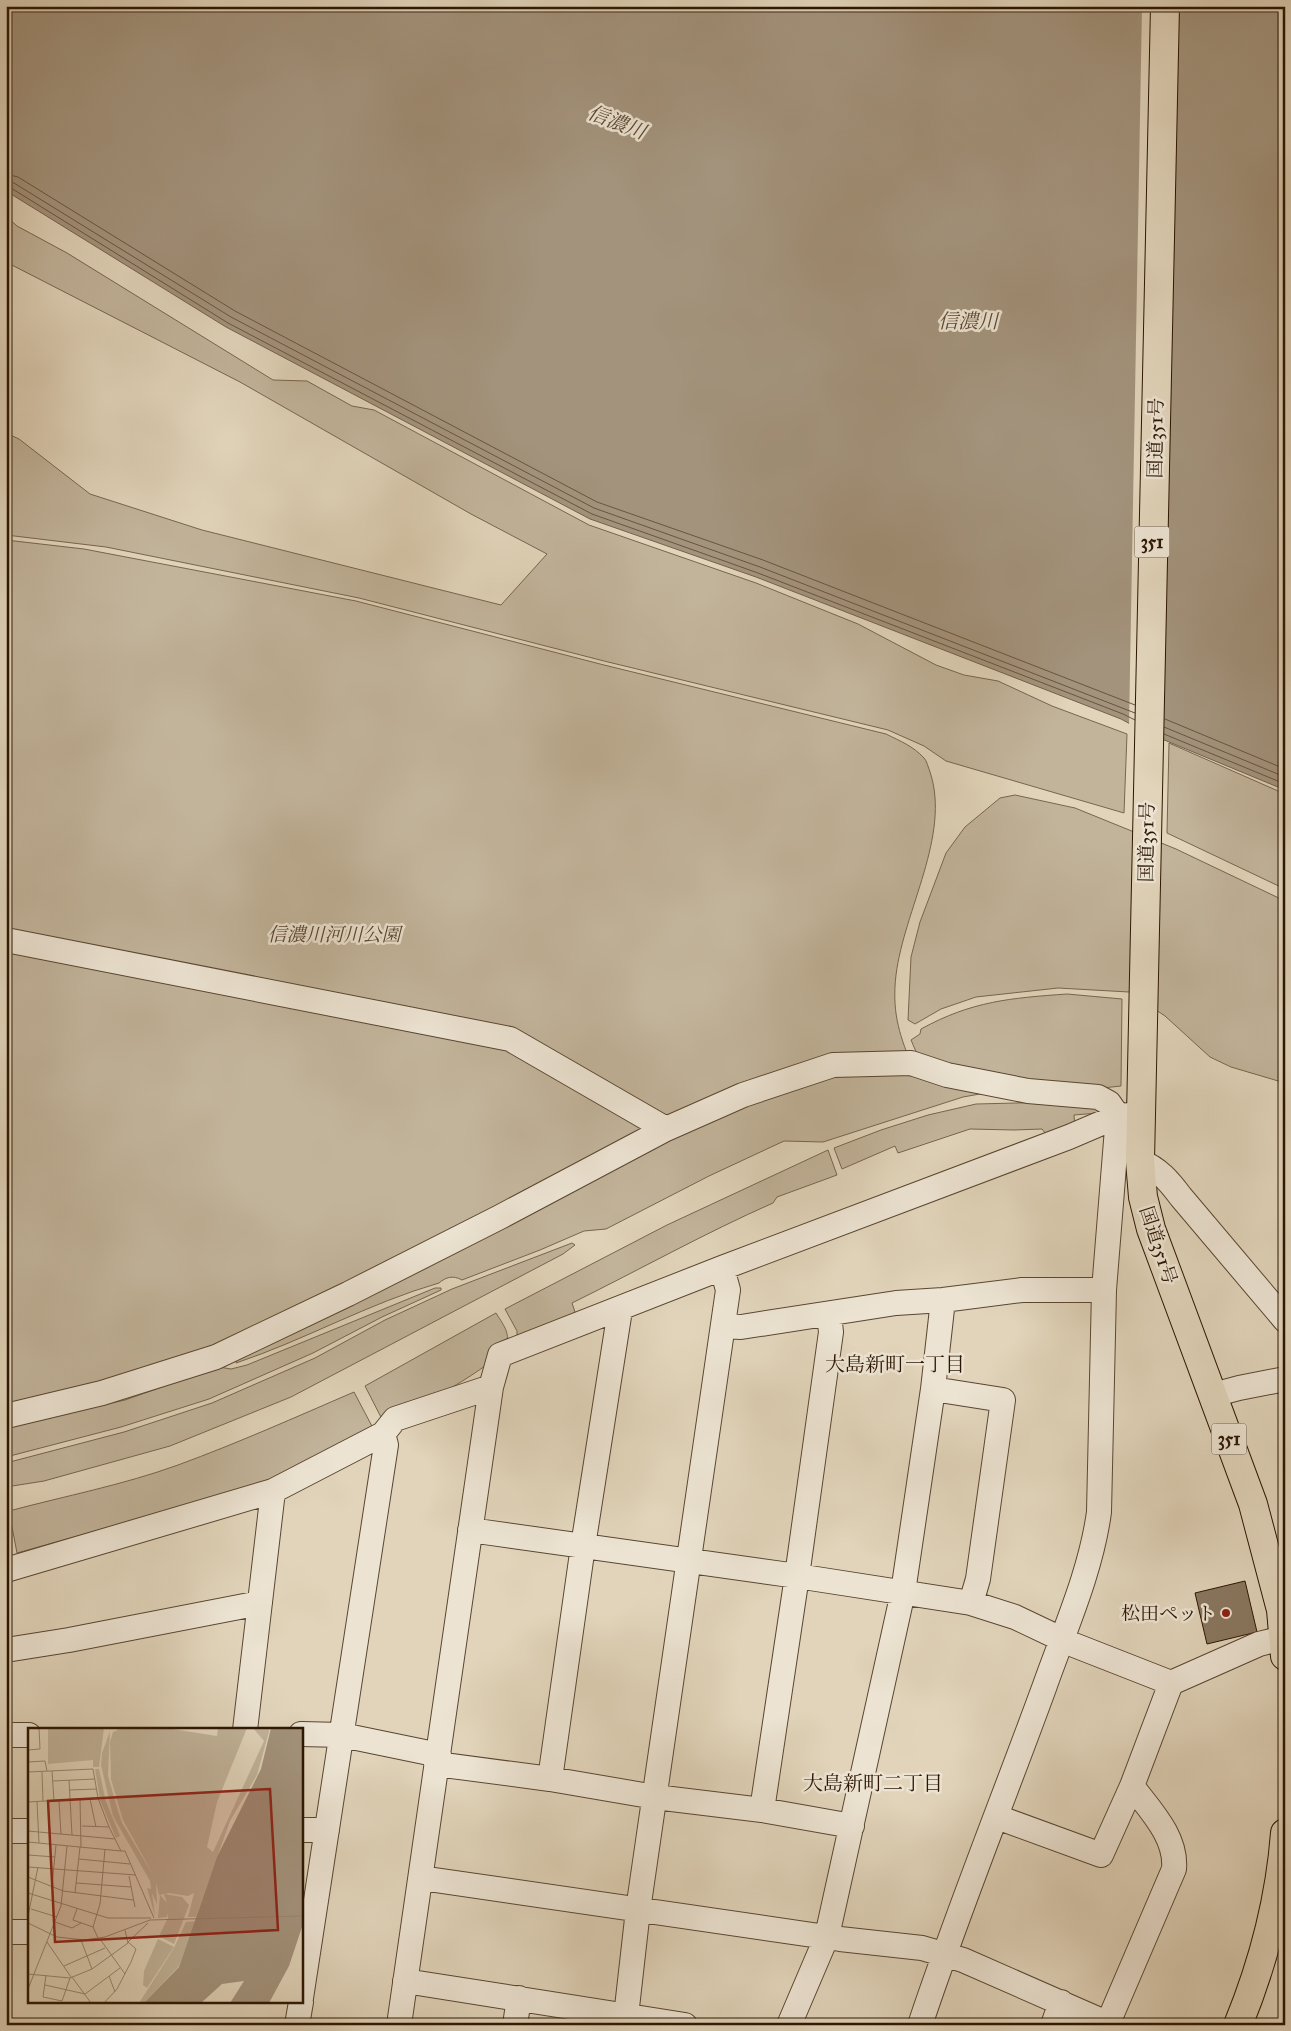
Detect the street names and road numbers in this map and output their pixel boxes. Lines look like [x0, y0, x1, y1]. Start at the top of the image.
street label: 国道351号 [1143, 397, 1168, 479]
road number: 351 [1134, 526, 1170, 558]
street label: 国道351号 [1134, 801, 1159, 883]
street label: 国道351号 [1135, 1203, 1182, 1287]
road number: 351 [1212, 1424, 1246, 1455]

